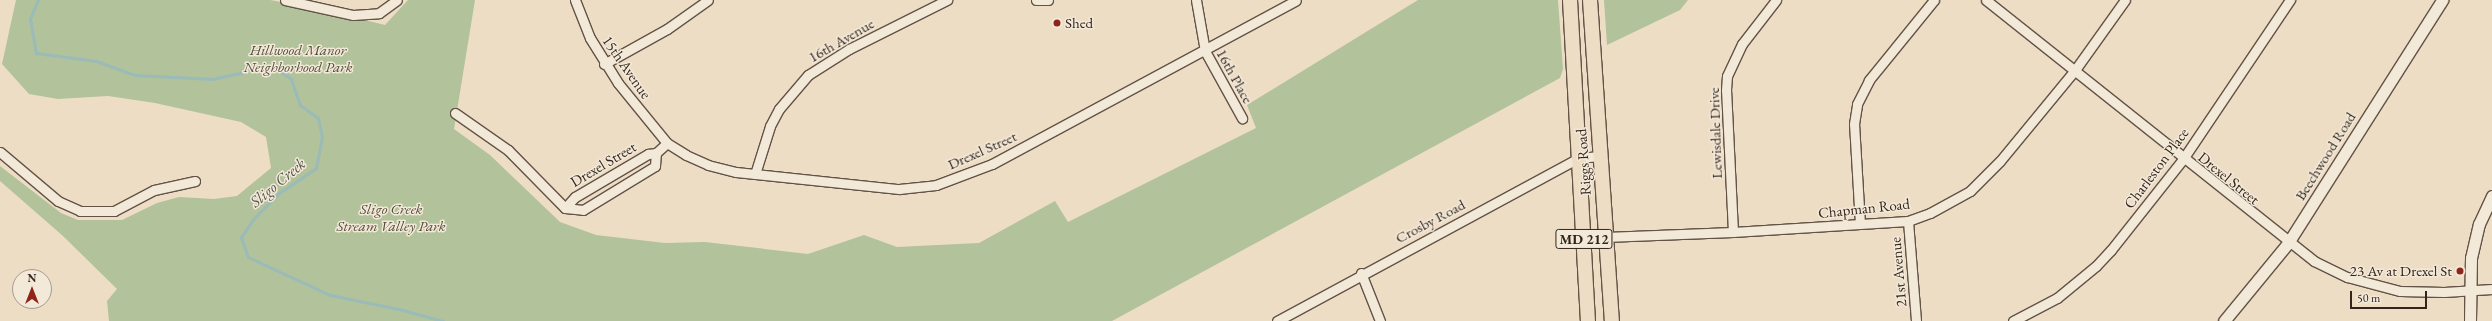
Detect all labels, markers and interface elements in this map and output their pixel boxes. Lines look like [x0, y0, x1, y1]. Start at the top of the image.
street label: 16th Avenue [805, 14, 877, 66]
place label: Shed [1065, 14, 1093, 32]
marker: Shed [1052, 18, 1062, 28]
street label: 15th Avenue [599, 32, 655, 102]
park label: Hillwood Manor Neighborhood Park [243, 40, 353, 75]
street label: 16th Place [1213, 46, 1257, 106]
street label: Lewisdale Drive [1704, 87, 1726, 179]
street label: Beechwood Road [2291, 109, 2359, 203]
street label: Charleston Place [2120, 124, 2192, 212]
street label: Drexel Street [945, 127, 1019, 173]
street label: Riggs Road [1572, 128, 1594, 196]
street label: Drexel Street [567, 137, 639, 191]
street label: Drexel Street [2195, 148, 2263, 208]
water label: Sligo Creek [246, 154, 310, 212]
street label: Chapman Road [1817, 194, 1911, 222]
street label: Crosby Road [1392, 195, 1468, 247]
park label: Sligo Creek Stream Valley Park [336, 199, 446, 234]
road number: MD 212 [1555, 227, 1613, 251]
street label: 21st Avenue [1886, 236, 1910, 308]
place label: 23 Av at Drexel St [2350, 262, 2452, 280]
marker: 23 Av at Drexel St [2455, 266, 2465, 276]
north arrow [12, 269, 52, 309]
text: N [28, 271, 36, 285]
scale bar [2352, 283, 2429, 309]
text: 50 m [2357, 290, 2380, 306]

